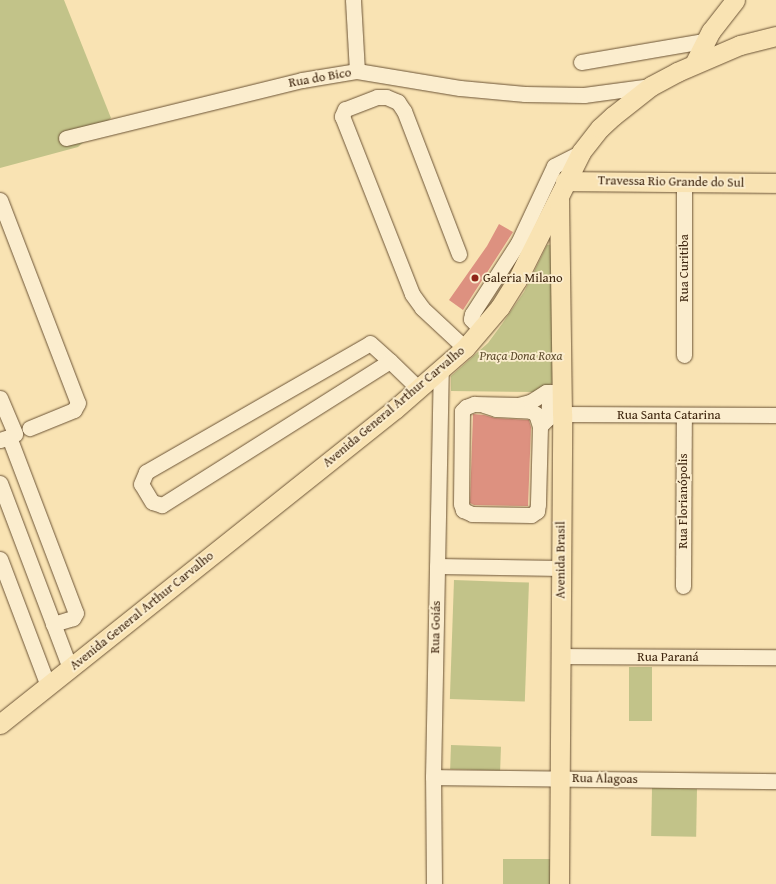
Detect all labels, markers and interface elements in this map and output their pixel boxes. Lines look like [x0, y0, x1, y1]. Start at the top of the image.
street label: Rua do Bico [287, 65, 353, 91]
street label: Travessa Rio Grande do Sul [598, 173, 744, 191]
street label: Rua Curitiba [676, 234, 692, 302]
place label: Galeria Milano [483, 270, 563, 286]
marker: Galeria Milano [470, 273, 480, 283]
street label: Avenida General Arthur Carvalho [320, 343, 468, 471]
park label: Praça Dona Roxa [480, 348, 562, 364]
street label: Rua Santa Catarina [617, 407, 721, 423]
street label: Rua Florianópolis [675, 453, 691, 549]
street label: Avenida Brasil [553, 521, 569, 599]
street label: Avenida General Arthur Carvalho [67, 548, 217, 674]
street label: Rua Goiás [428, 600, 444, 654]
street label: Rua Paraná [637, 649, 699, 665]
street label: Rua Alagoas [572, 771, 638, 787]

